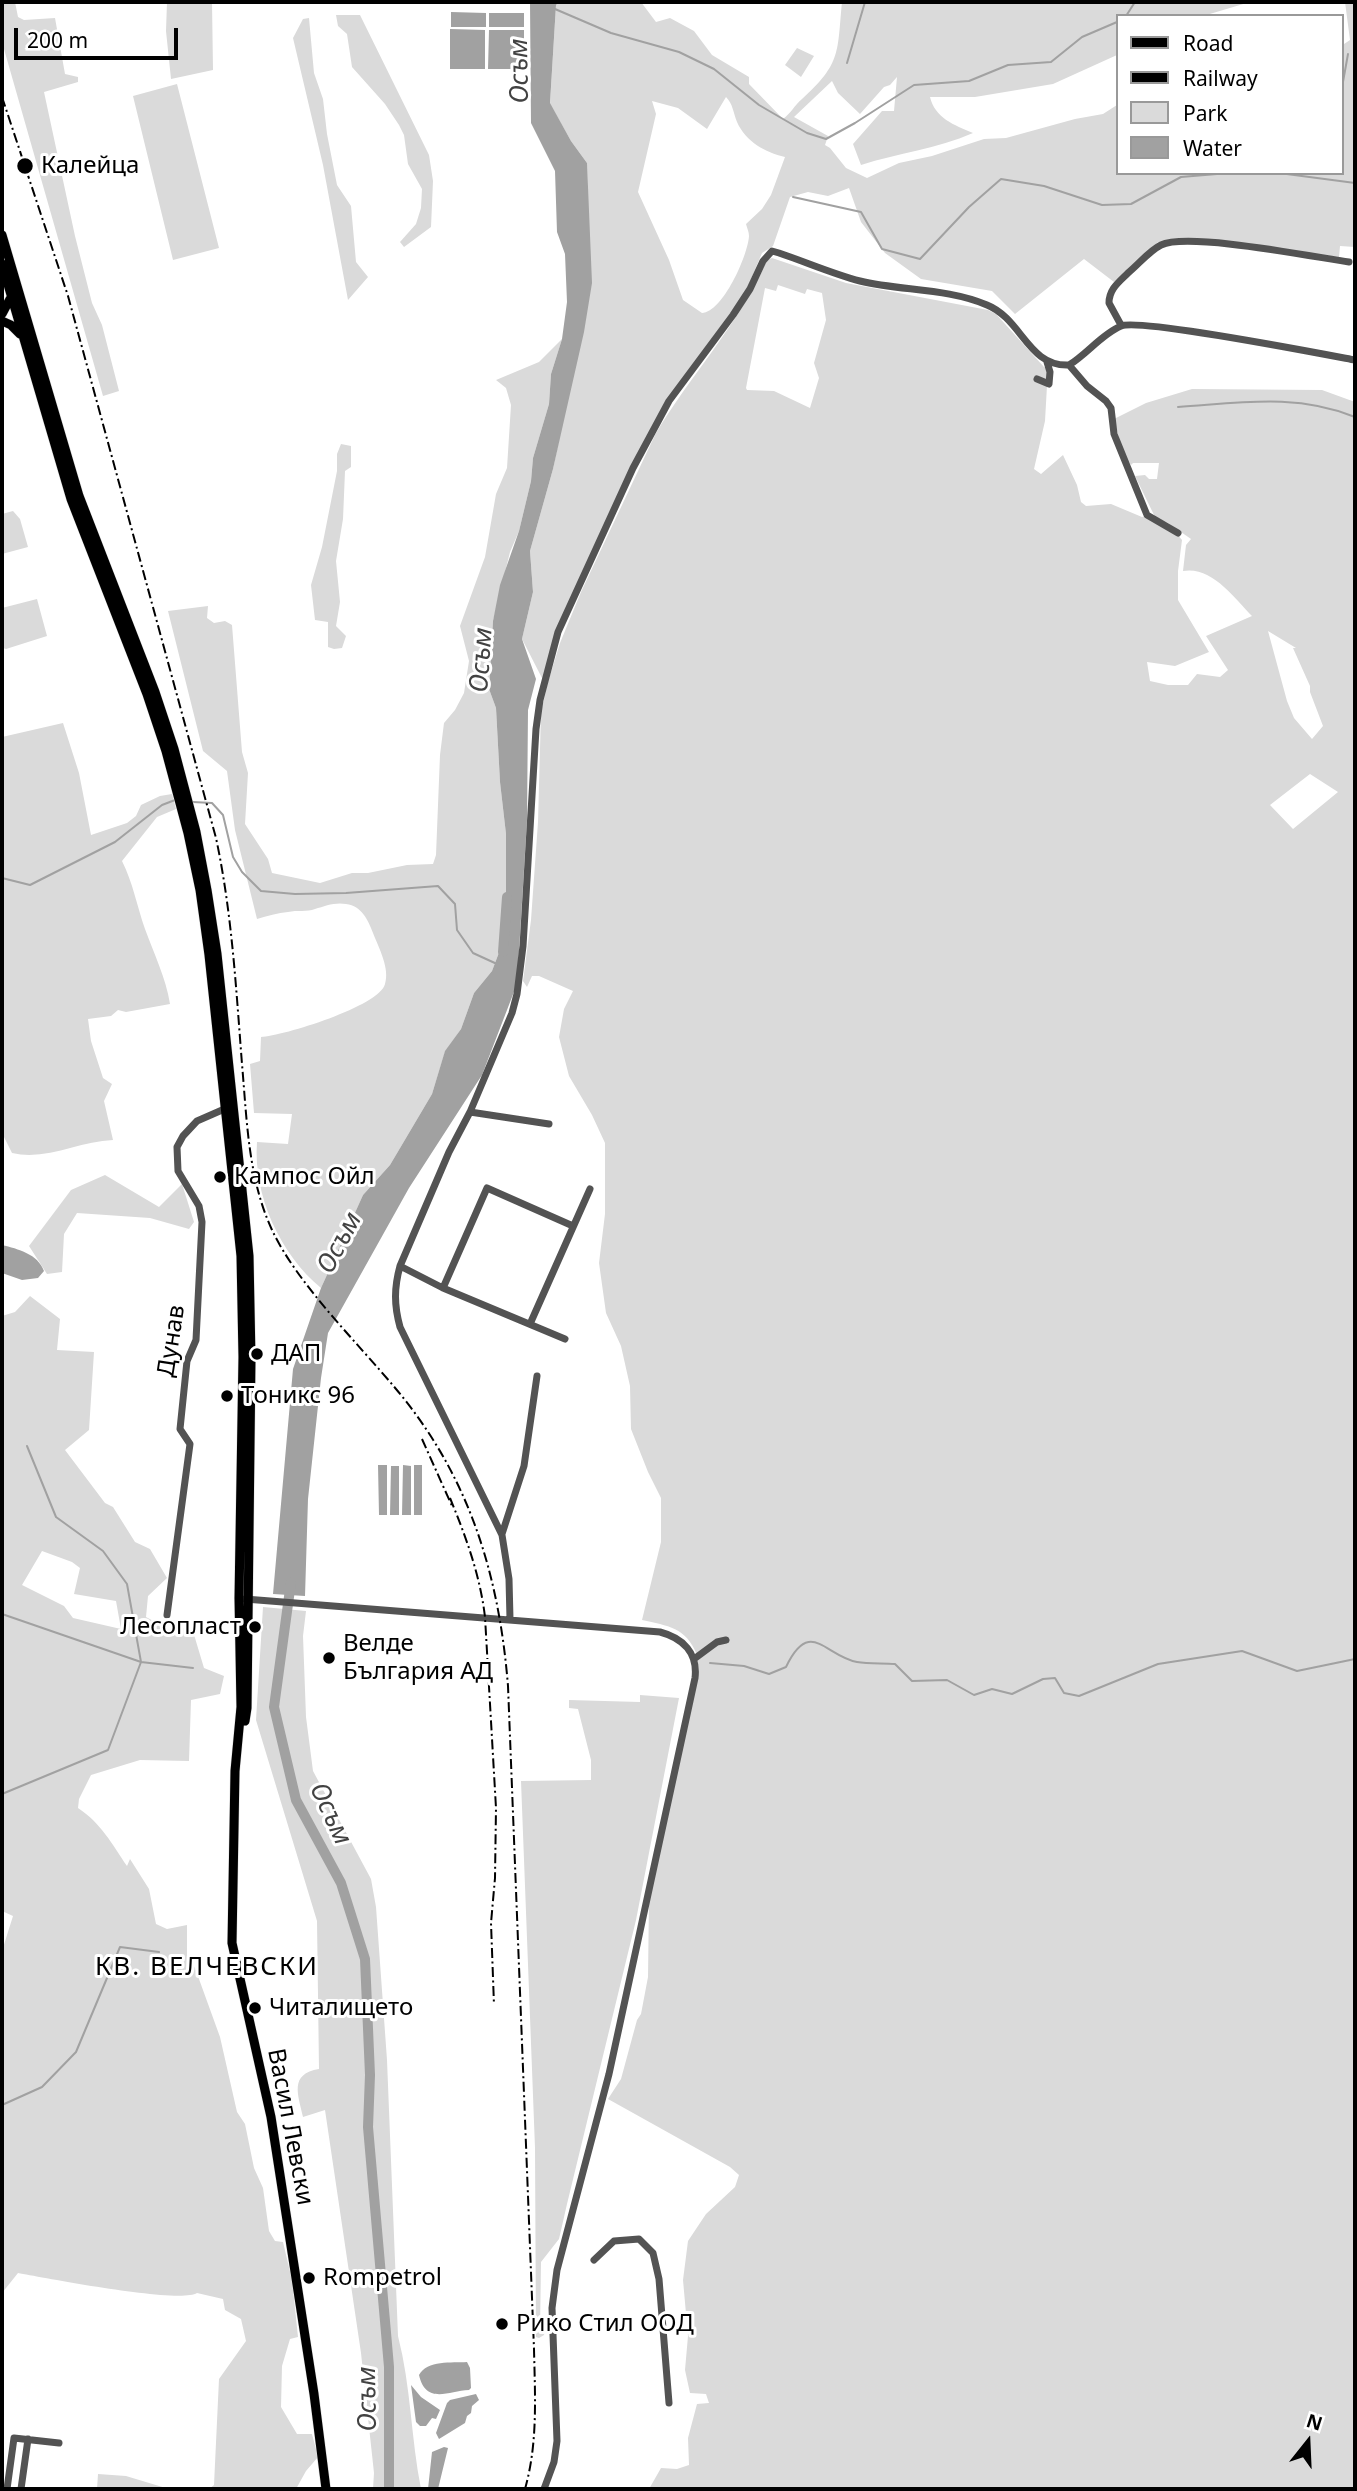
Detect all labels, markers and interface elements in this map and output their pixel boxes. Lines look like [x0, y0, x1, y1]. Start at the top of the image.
scale bar [18, 14, 182, 58]
legend [1116, 14, 1343, 175]
text: 200 m [27, 26, 88, 54]
text: Road [1183, 29, 1233, 57]
water label: Осъм [504, 38, 536, 104]
text: Railway [1183, 64, 1258, 92]
text: Park [1183, 99, 1227, 127]
text: Water [1183, 134, 1242, 162]
place label: Калейца [41, 152, 139, 180]
marker: Калейца [15, 156, 35, 176]
water label: Осъм [464, 626, 500, 694]
place label: Кампос Ойл [234, 1163, 375, 1191]
marker: Кампос Ойл [212, 1169, 228, 1185]
water label: Осъм [311, 1207, 369, 1279]
street label: Дунав [152, 1303, 192, 1379]
place label: ДАП [271, 1340, 321, 1368]
marker: ДАП [249, 1346, 265, 1362]
place label: Тоникс 96 [241, 1382, 355, 1410]
marker: Тоникс 96 [219, 1388, 235, 1404]
place label: Лесопласт [120, 1613, 241, 1641]
marker: Лесопласт [247, 1619, 263, 1635]
place label: Велде България АД [343, 1630, 493, 1686]
marker: Велде България АД [321, 1650, 337, 1666]
water label: Осъм [302, 1778, 358, 1850]
district label: КВ. ВЕЛЧЕВСКИ [97, 1952, 317, 1984]
place label: Читалището [269, 1994, 413, 2022]
marker: Читалището [247, 2000, 263, 2016]
street label: Васил Левски [261, 2046, 319, 2208]
place label: Rompetrol [323, 2264, 442, 2292]
marker: Rompetrol [301, 2270, 317, 2286]
place label: Рико Стил ООД [516, 2310, 694, 2338]
marker: Рико Стил ООД [494, 2316, 510, 2332]
water label: Осъм [352, 2366, 384, 2432]
north arrow [1273, 2407, 1343, 2477]
text: N [1303, 2407, 1326, 2437]

